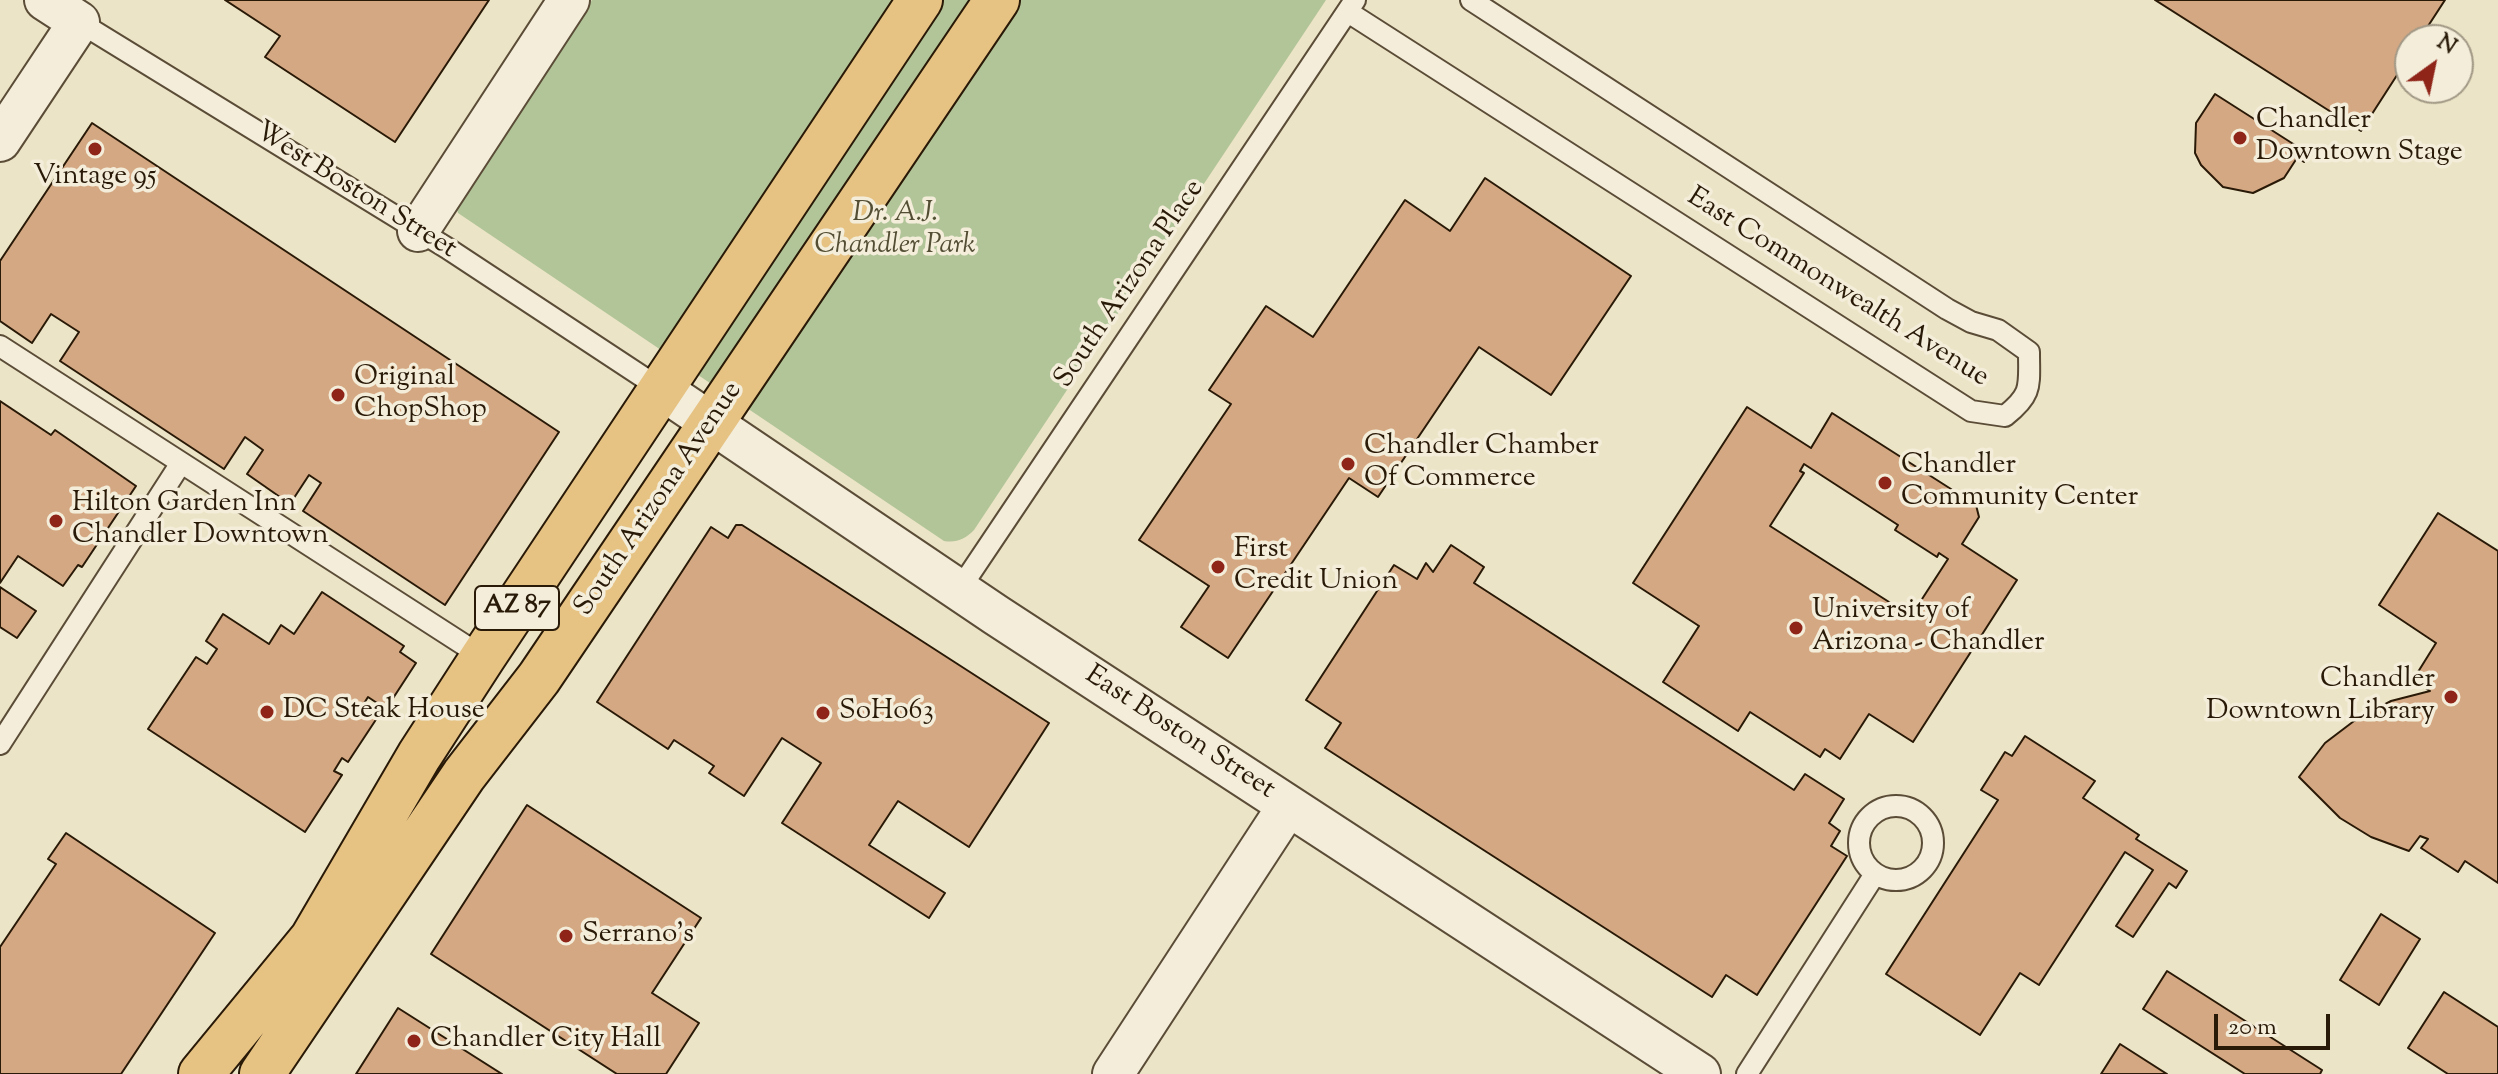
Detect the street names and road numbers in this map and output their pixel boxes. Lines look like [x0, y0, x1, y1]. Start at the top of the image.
street label: West Boston Street [248, 116, 462, 268]
street label: South Arizona Place [1049, 175, 1213, 395]
street label: East Commonwealth Avenue [1680, 182, 1994, 396]
street label: South Arizona Avenue [569, 376, 751, 624]
road number: AZ 87 [475, 586, 559, 630]
street label: East Boston Street [1078, 660, 1280, 808]

